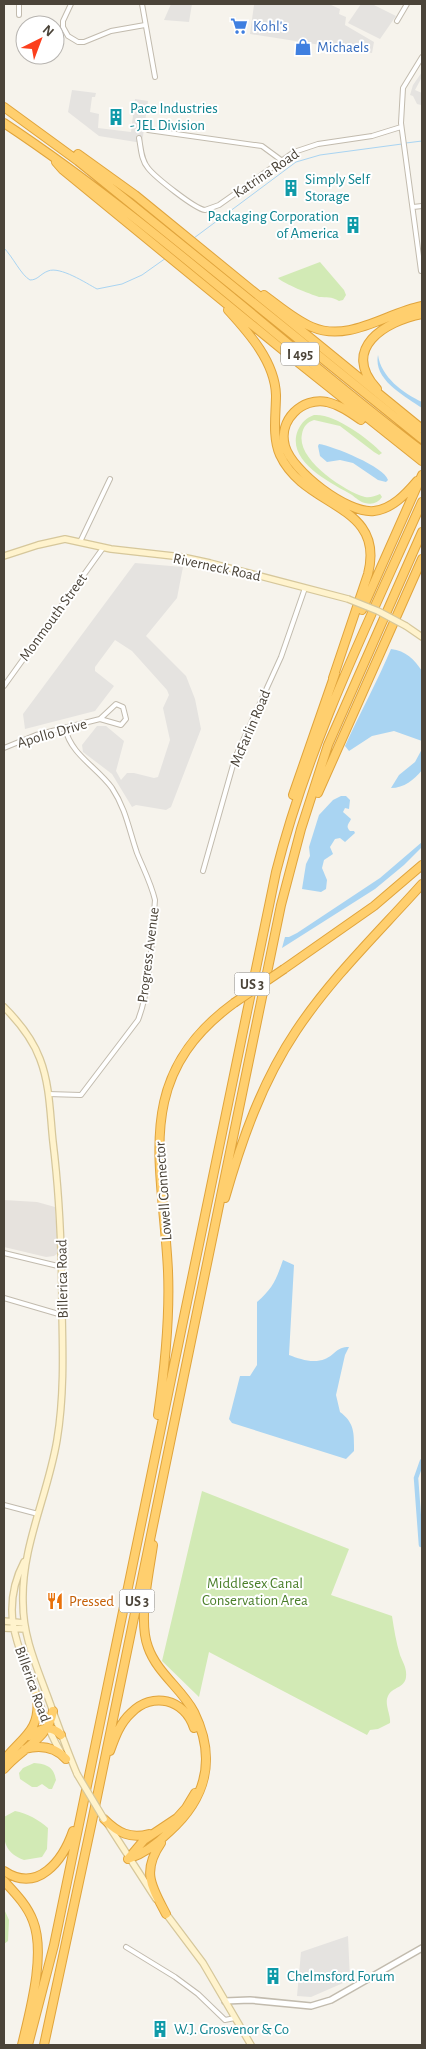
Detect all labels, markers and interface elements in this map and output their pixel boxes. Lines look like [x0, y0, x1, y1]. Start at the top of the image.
north arrow [15, 15, 65, 65]
supermarket icon: Kohl's [229, 16, 249, 36]
place label: Kohl's [253, 19, 288, 34]
text: N [40, 23, 56, 40]
shop icon: Michaels [293, 37, 313, 57]
place label: Michaels [317, 40, 369, 55]
place label: Pace Industries - JEL Division [130, 101, 218, 133]
building icon: Pace Industries - JEL Division [106, 107, 126, 127]
street label: Katrina Road [231, 146, 302, 201]
place label: Simply Self Storage [305, 172, 371, 204]
building icon: Simply Self Storage [281, 178, 301, 198]
place label: Packaging Corporation of America [208, 209, 339, 241]
building icon: Packaging Corporation of America [343, 215, 363, 235]
road number: I 495 [281, 342, 319, 366]
street label: Riverneck Road [172, 551, 262, 584]
street label: Monmouth Street [17, 571, 90, 664]
street label: McFarlin Road [228, 687, 273, 769]
street label: Apollo Drive [16, 716, 89, 751]
street label: Progress Avenue [135, 906, 162, 1004]
road number: US 3 [234, 972, 270, 996]
street label: Lowell Connector [153, 1141, 174, 1241]
street label: Billerica Road [54, 1239, 71, 1319]
park label: Middlesex Canal Conservation Area [202, 1576, 308, 1608]
road number: US 3 [120, 1590, 154, 1612]
restaurant icon: Pressed [45, 1591, 65, 1611]
place label: Pressed [69, 1594, 114, 1609]
street label: Billerica Road [12, 1644, 53, 1724]
building icon: Chelmsford Forum [263, 1966, 283, 1986]
place label: Chelmsford Forum [287, 1969, 395, 1984]
building icon: W.J. Grosvenor & Co [150, 2019, 170, 2039]
place label: W.J. Grosvenor & Co [174, 2022, 289, 2037]

